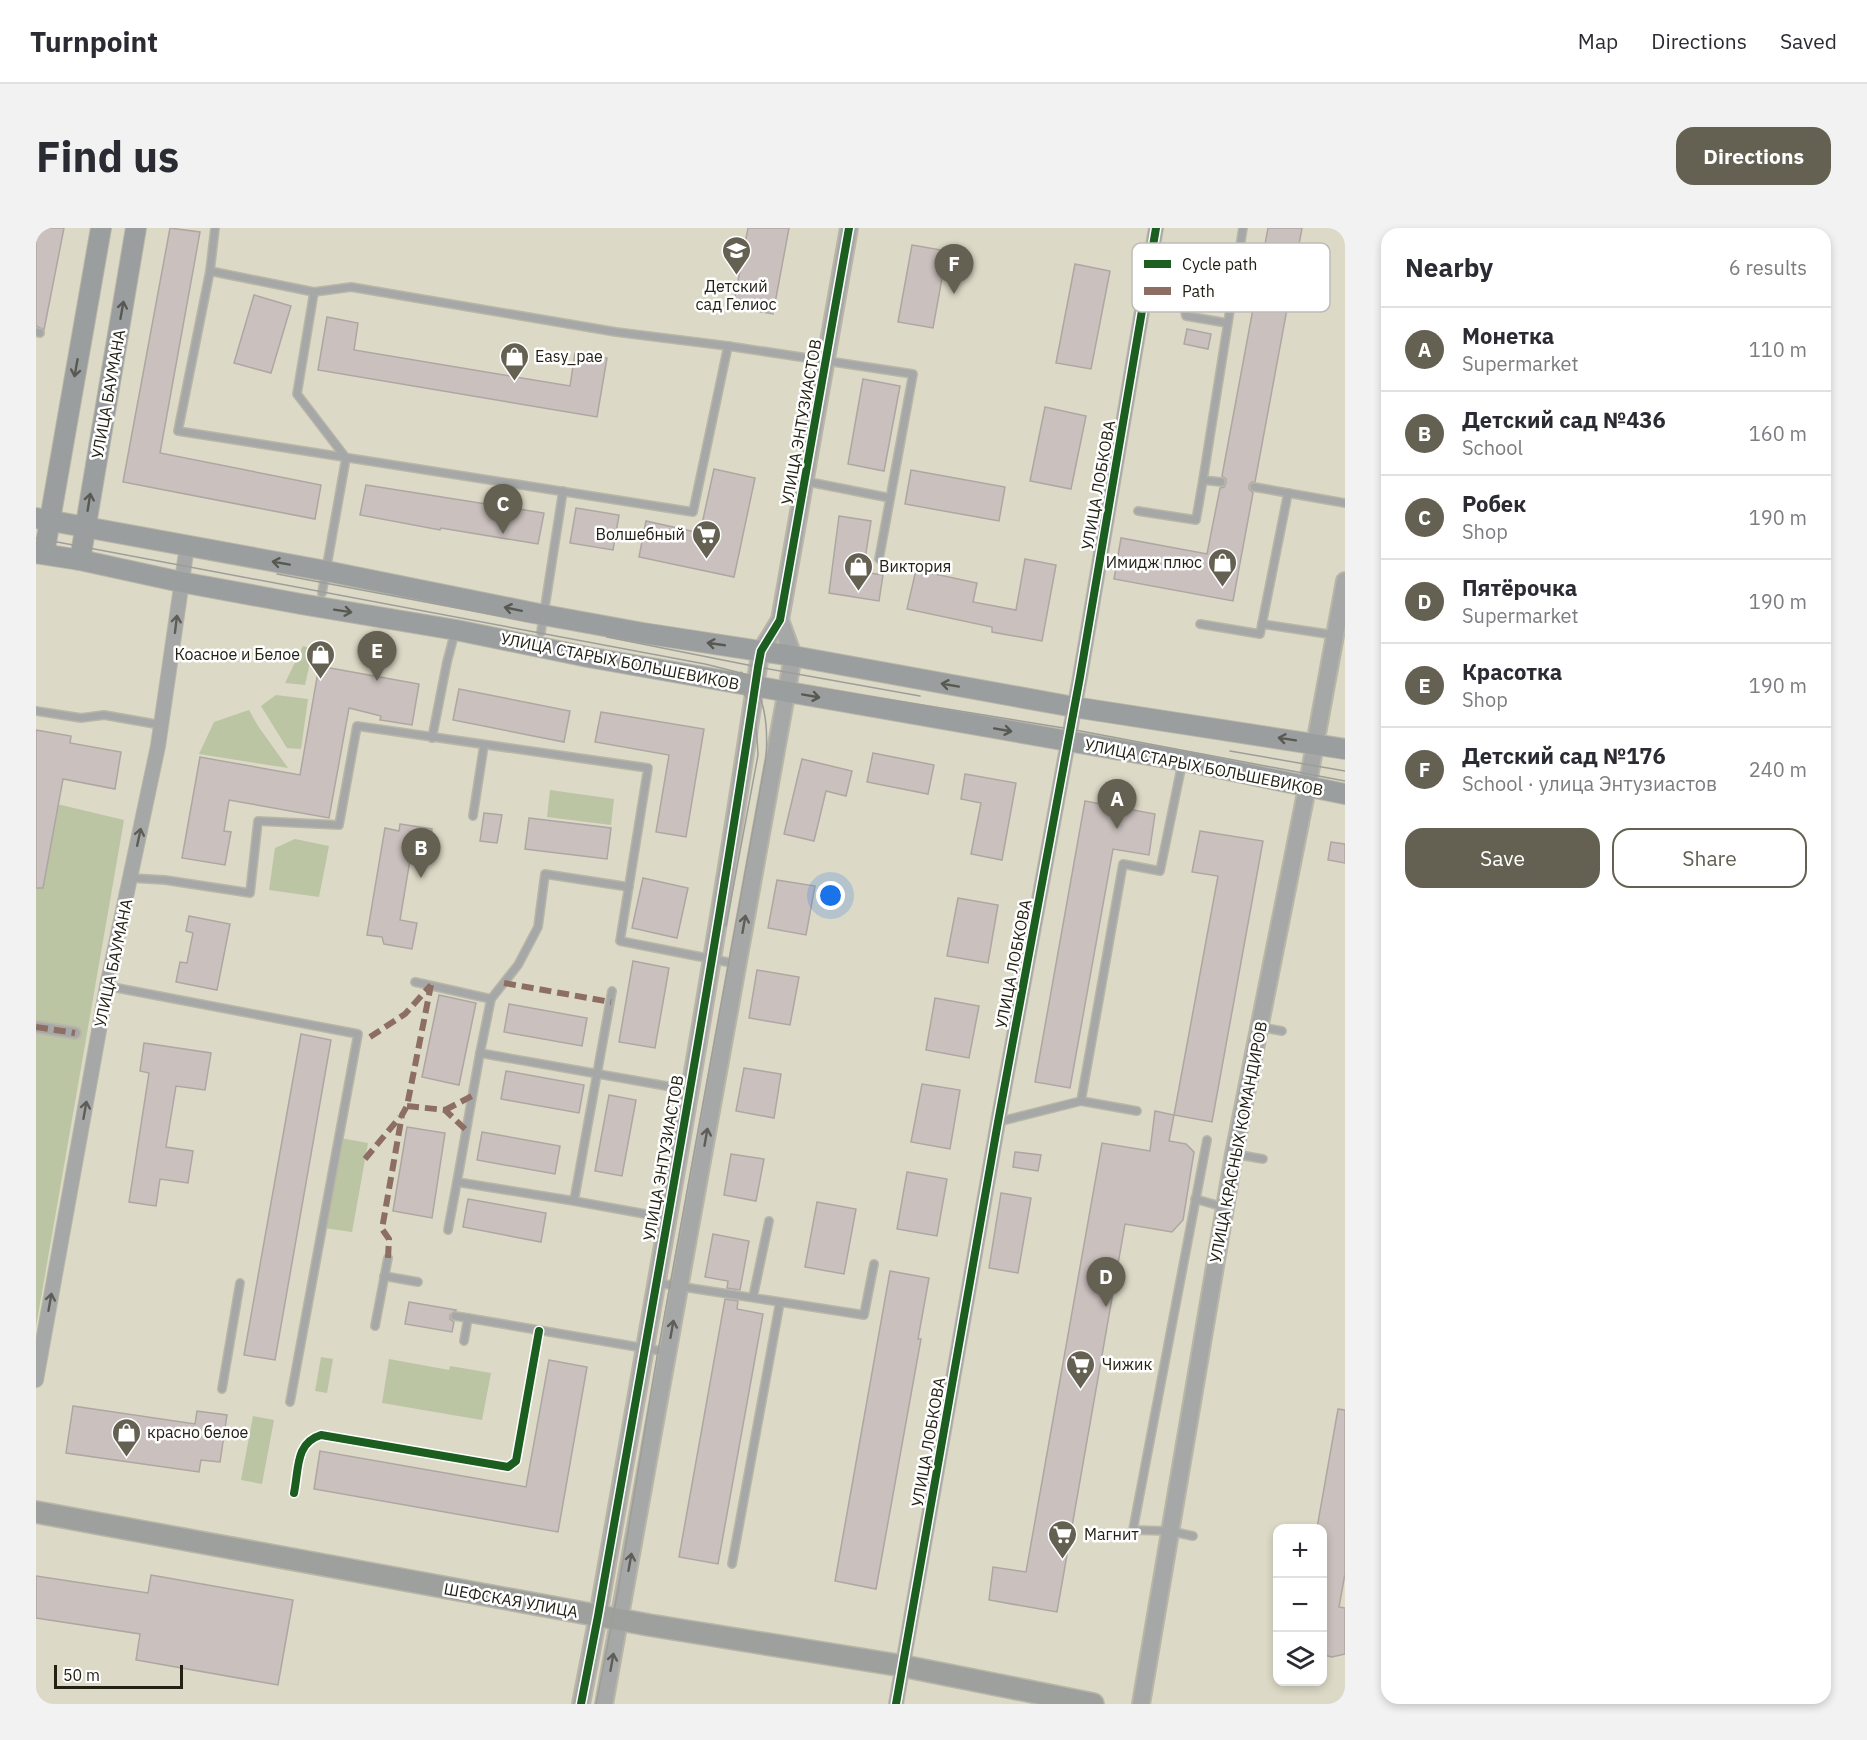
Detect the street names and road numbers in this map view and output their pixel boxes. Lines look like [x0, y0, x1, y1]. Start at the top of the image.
street label: УЛИЦА БАУМАНА [87, 328, 129, 460]
street label: УЛИЦА ЭНТУЗИАСТОВ [777, 338, 825, 506]
street label: УЛИЦА ЛОБКОВА [1077, 419, 1119, 551]
street label: УЛИЦА СТАРЫХ БОЛЬШЕВИКОВ [499, 628, 741, 694]
street label: УЛИЦА СТАРЫХ БОЛЬШЕВИКОВ [1083, 734, 1325, 800]
street label: УЛИЦА БАУМАНА [90, 897, 136, 1029]
street label: УЛИЦА ЛОБКОВА [991, 898, 1035, 1030]
street label: УЛИЦА КРАСНЫХ КОМАНДИРОВ [1205, 1020, 1271, 1264]
street label: УЛИЦА ЭНТУЗИАСТОВ [639, 1074, 687, 1242]
street label: УЛИЦА ЛОБКОВА [907, 1376, 949, 1508]
street label: ШЕФСКАЯ УЛИЦА [442, 1578, 580, 1622]

